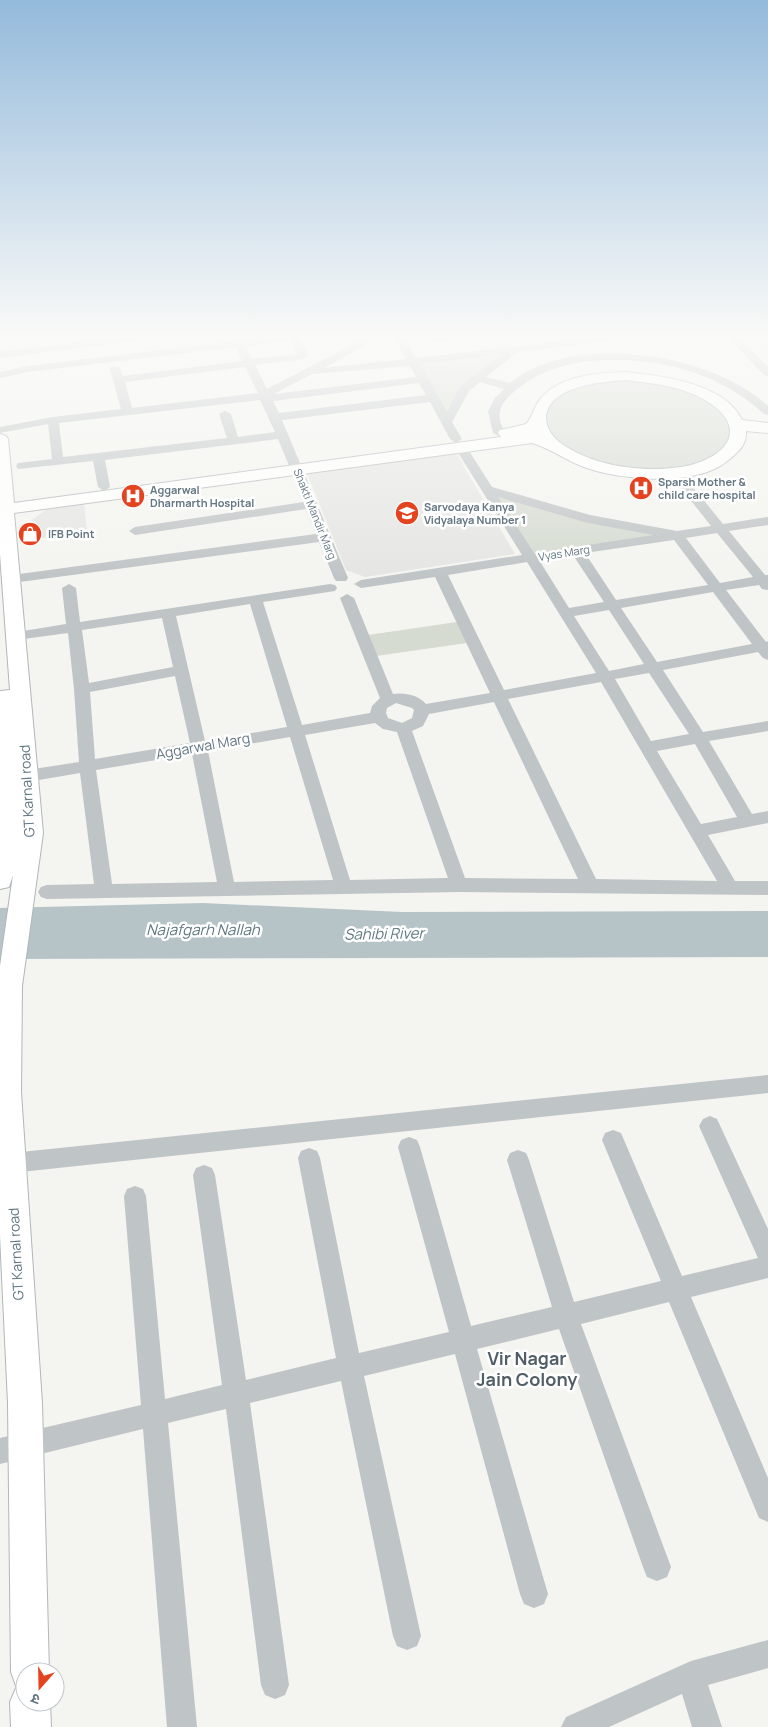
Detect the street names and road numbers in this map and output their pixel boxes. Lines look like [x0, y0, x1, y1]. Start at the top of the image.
street label: Shakti Mandir Marg [290, 466, 341, 561]
street label: Vyas Marg [537, 541, 591, 564]
street label: Aggarwal Marg [154, 728, 251, 763]
street label: GT Karnal road [15, 744, 38, 838]
street label: GT Karnal road [4, 1207, 27, 1301]

